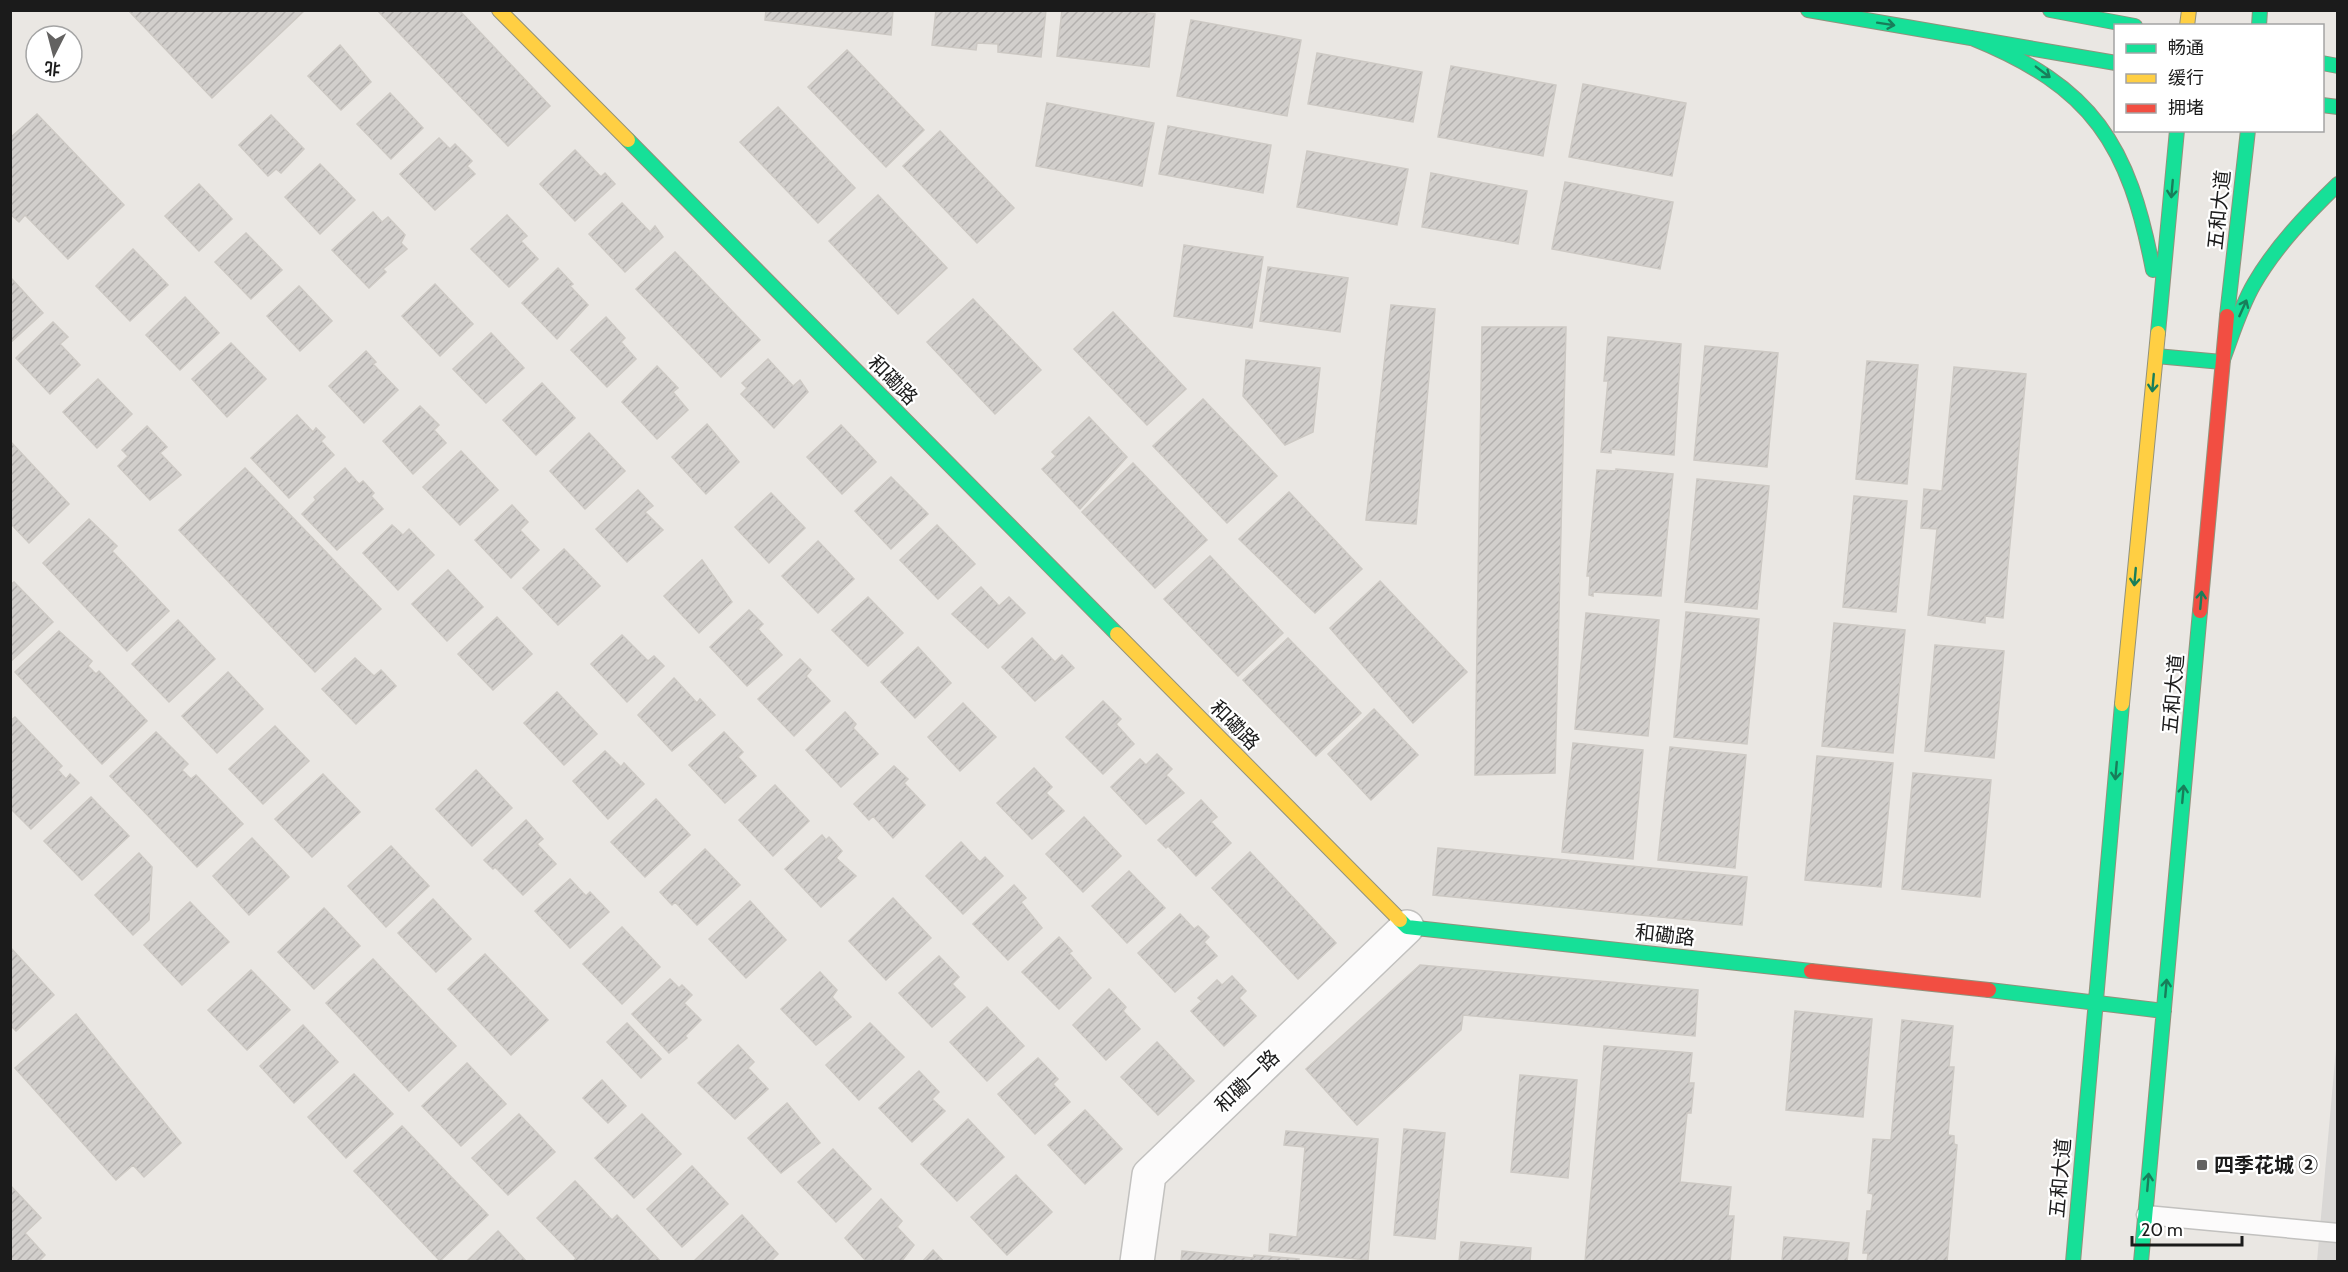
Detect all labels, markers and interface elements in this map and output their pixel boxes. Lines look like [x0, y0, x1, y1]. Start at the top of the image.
one-way arrow [1876, 18, 1896, 29]
north arrow [24, 24, 84, 84]
legend [2114, 24, 2324, 132]
text: 畅通 [2168, 37, 2204, 59]
text: 北 [44, 58, 61, 79]
one-way arrow [2035, 66, 2051, 79]
text: 缓行 [2168, 67, 2204, 89]
text: 拥堵 [2168, 97, 2204, 119]
street label: 五和大道 [2203, 169, 2235, 251]
one-way arrow [2166, 178, 2177, 198]
one-way arrow [2238, 299, 2250, 317]
street label: 和磡路 [863, 350, 923, 410]
one-way arrow [2147, 372, 2158, 392]
one-way arrow [2129, 567, 2140, 586]
one-way arrow [2196, 590, 2207, 610]
street label: 五和大道 [2158, 653, 2188, 735]
street label: 和磡路 [1205, 695, 1265, 755]
one-way arrow [2110, 761, 2121, 781]
one-way arrow [2178, 784, 2189, 804]
street label: 和磡路 [1634, 920, 1696, 950]
one-way arrow [2161, 979, 2172, 999]
street label: 和磡一路 [1210, 1045, 1284, 1117]
street label: 五和大道 [2045, 1137, 2075, 1219]
place label: 四季花城 ② [2214, 1153, 2319, 1177]
marker: 四季花城 ② [2195, 1158, 2209, 1172]
one-way arrow [2143, 1173, 2154, 1193]
scale bar [2132, 1209, 2242, 1247]
text: 20 m [2141, 1219, 2183, 1241]

